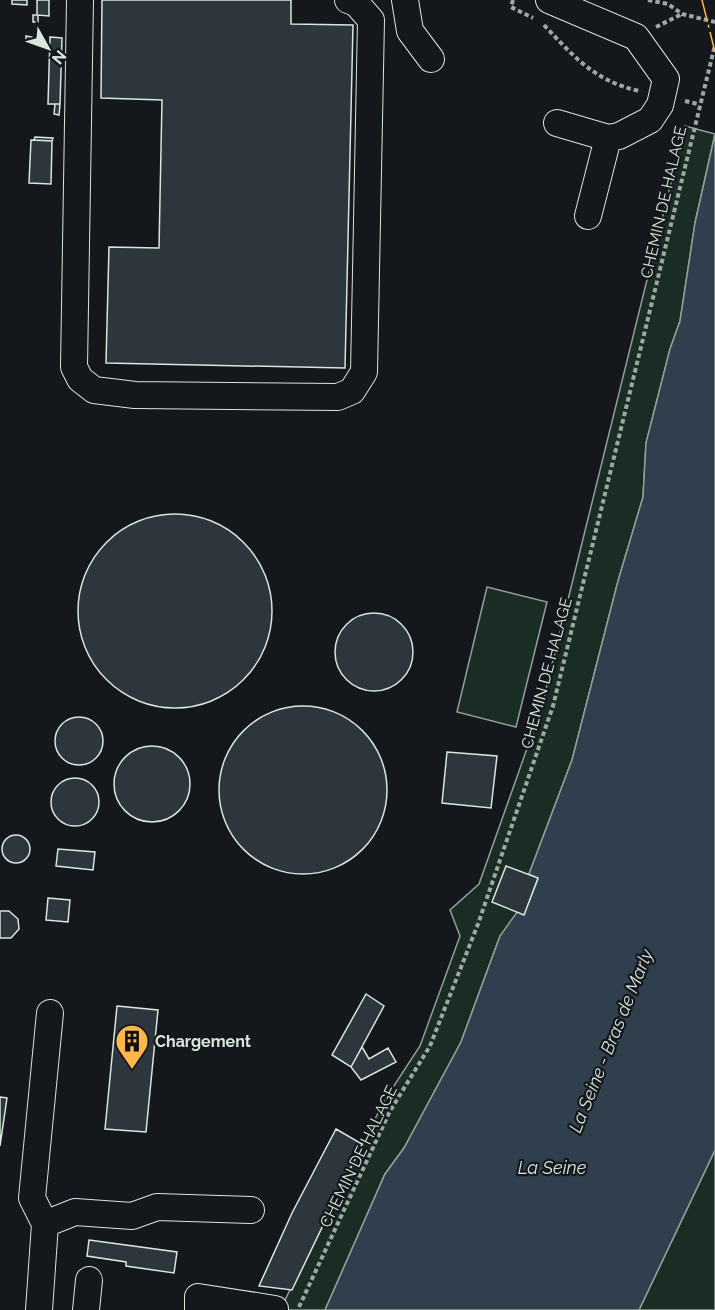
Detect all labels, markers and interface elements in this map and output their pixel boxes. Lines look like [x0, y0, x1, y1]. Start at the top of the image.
north arrow [18, 18, 78, 78]
text: N [48, 47, 70, 68]
street label: CHEMIN DE HALAGE [637, 124, 690, 280]
street label: CHEMIN DE HALAGE [517, 595, 576, 751]
water label: La Seine - Bras de Marly [564, 945, 657, 1136]
building icon: Chargement [114, 1023, 150, 1070]
place label: Chargement [155, 1032, 251, 1051]
street label: CHEMIN DE HALAGE [316, 1082, 401, 1230]
water label: La Seine [518, 1157, 587, 1178]

